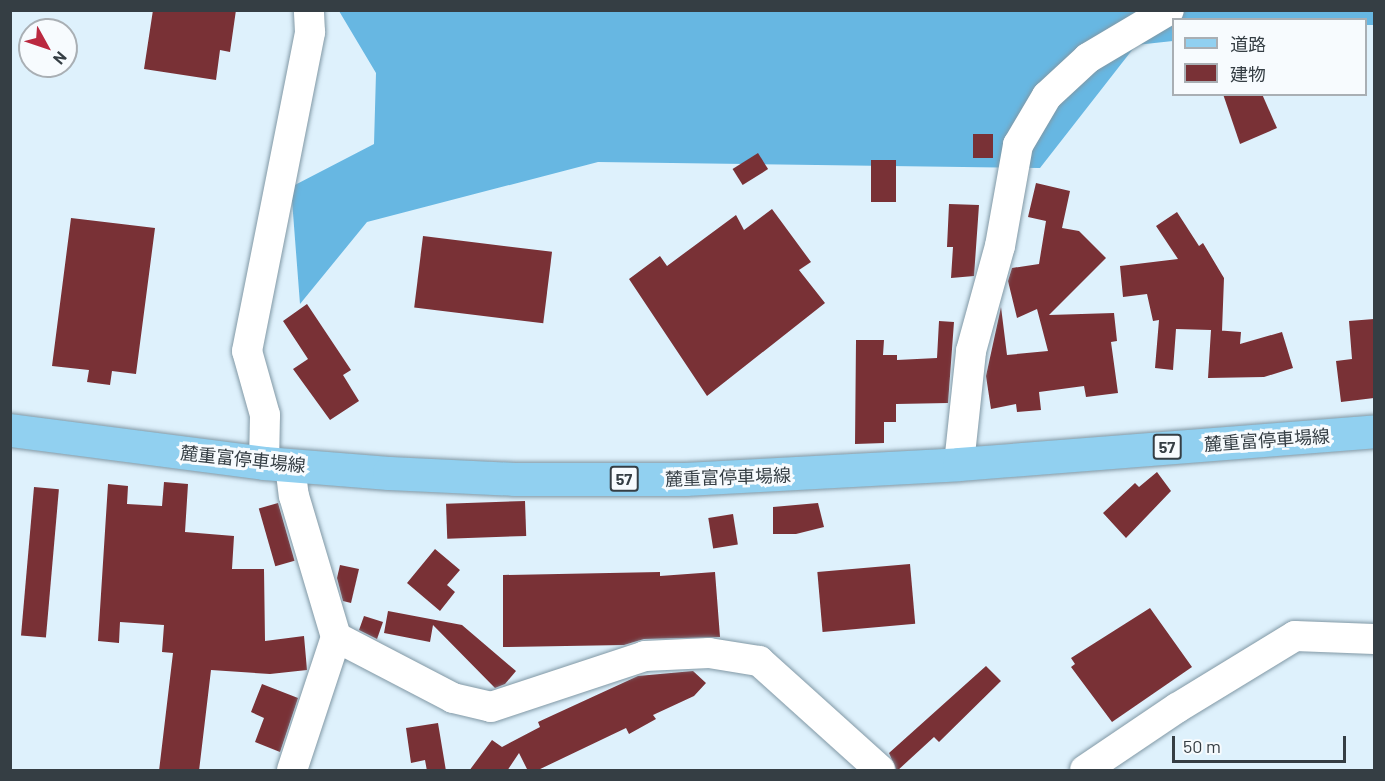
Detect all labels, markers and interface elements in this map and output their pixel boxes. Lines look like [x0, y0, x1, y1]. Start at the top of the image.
north arrow [18, 18, 78, 78]
legend [1172, 18, 1367, 96]
text: 道路 [1230, 33, 1266, 55]
text: N [50, 48, 71, 69]
text: 建物 [1230, 63, 1266, 85]
street label: 麓重富停車場線 [1203, 425, 1331, 455]
road number: 57 [1152, 434, 1182, 460]
street label: 麓重富停車場線 [179, 442, 307, 476]
street label: 麓重富停車場線 [665, 464, 791, 490]
road number: 57 [609, 466, 639, 492]
scale bar [1175, 724, 1349, 762]
text: 50 m [1183, 735, 1221, 757]

